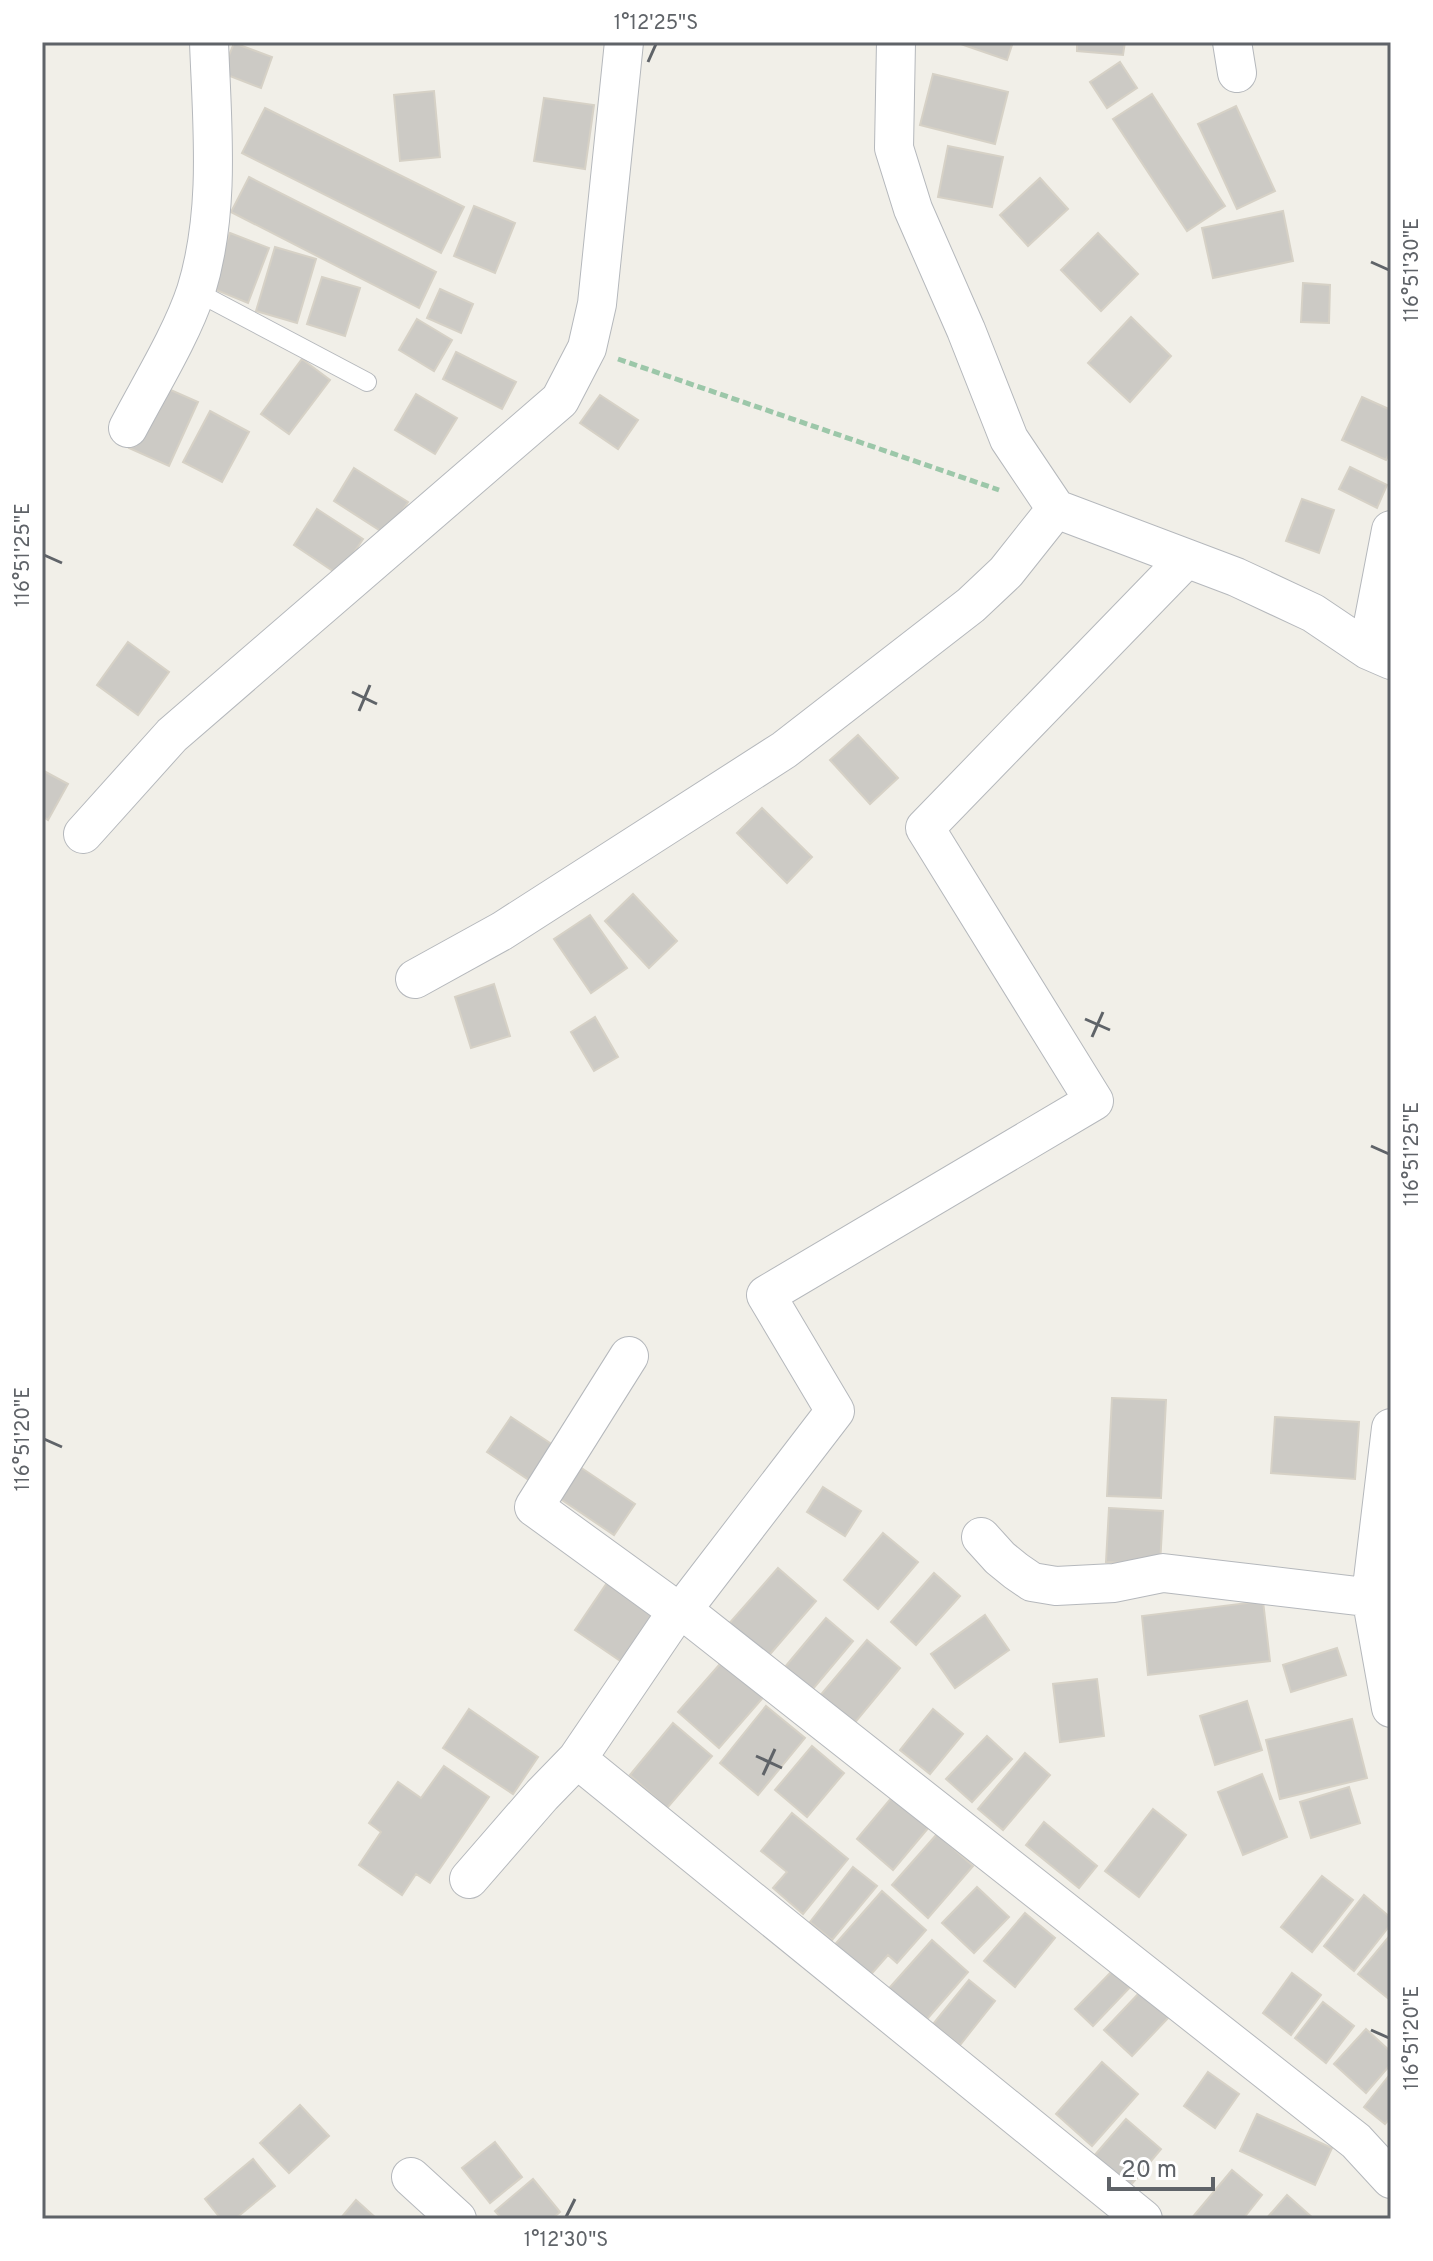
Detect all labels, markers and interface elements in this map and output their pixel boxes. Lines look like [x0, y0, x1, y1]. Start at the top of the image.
text: 1°12'25"S [614, 11, 698, 37]
text: 116°51'30"E [1400, 218, 1426, 322]
text: 116°51'25"E [11, 503, 37, 607]
text: 116°51'25"E [1400, 1102, 1426, 1206]
text: 116°51'20"E [11, 1387, 37, 1491]
text: 116°51'20"E [1400, 1986, 1426, 2090]
scale bar [1109, 2141, 1213, 2191]
text: 20 m [1121, 2156, 1177, 2186]
text: 1°12'30"S [524, 2228, 608, 2254]

